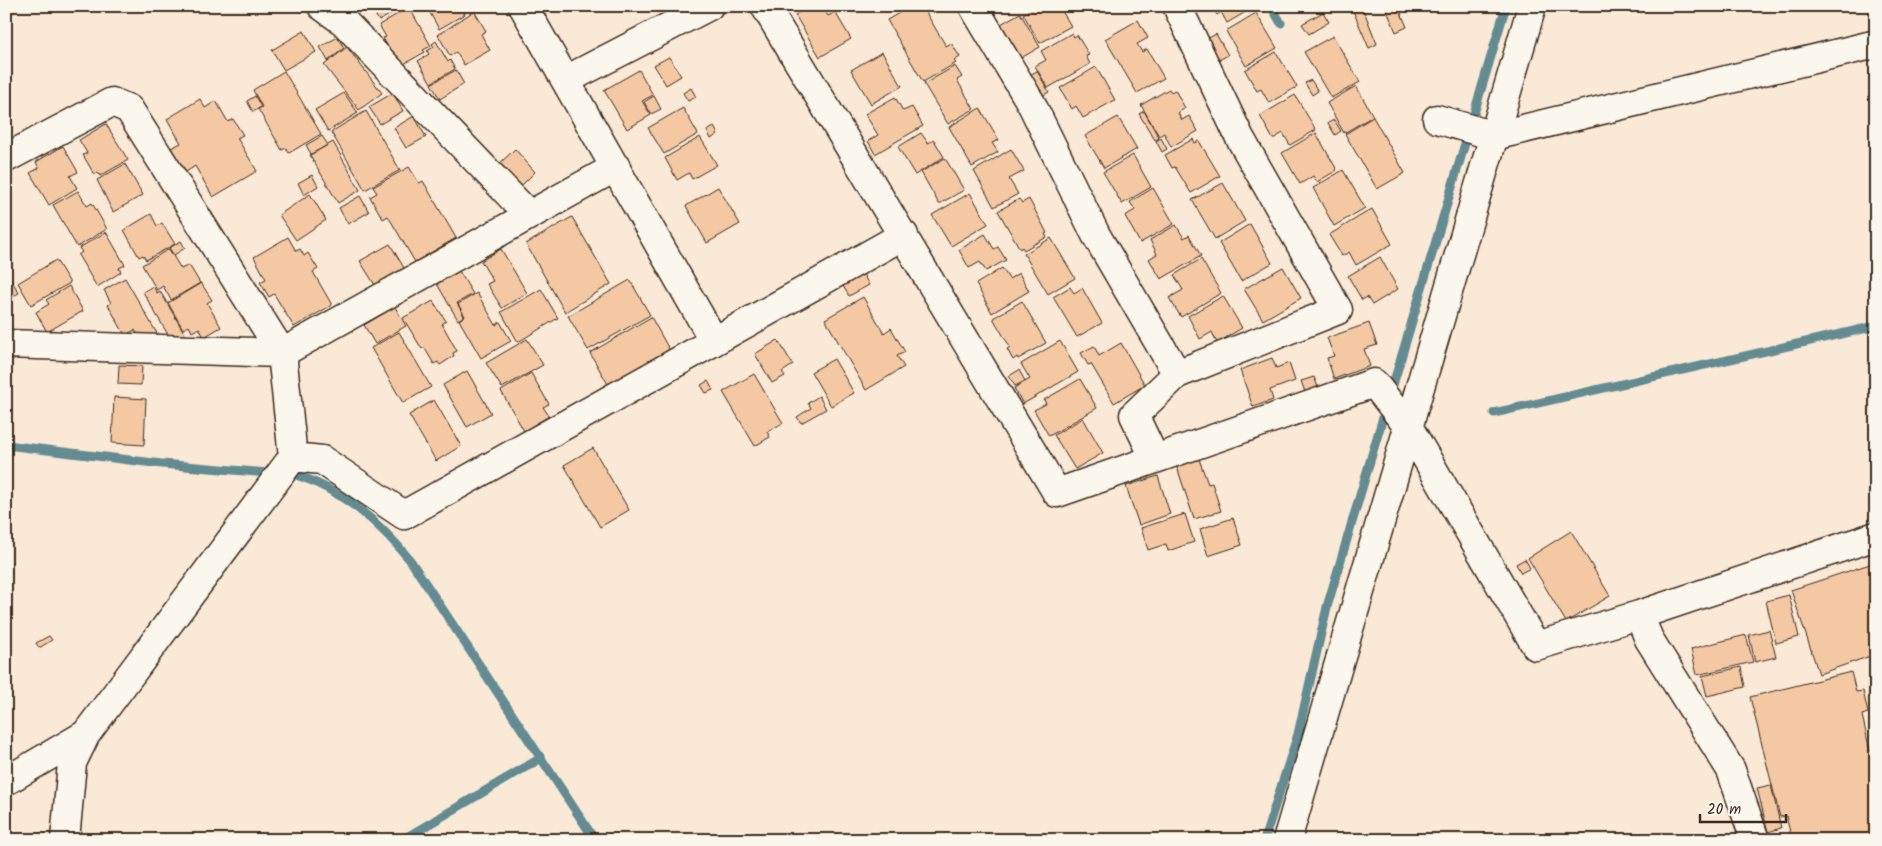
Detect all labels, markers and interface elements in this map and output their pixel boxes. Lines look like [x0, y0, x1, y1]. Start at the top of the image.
scale bar [1700, 791, 1786, 823]
text: 20 m [1707, 798, 1741, 822]

